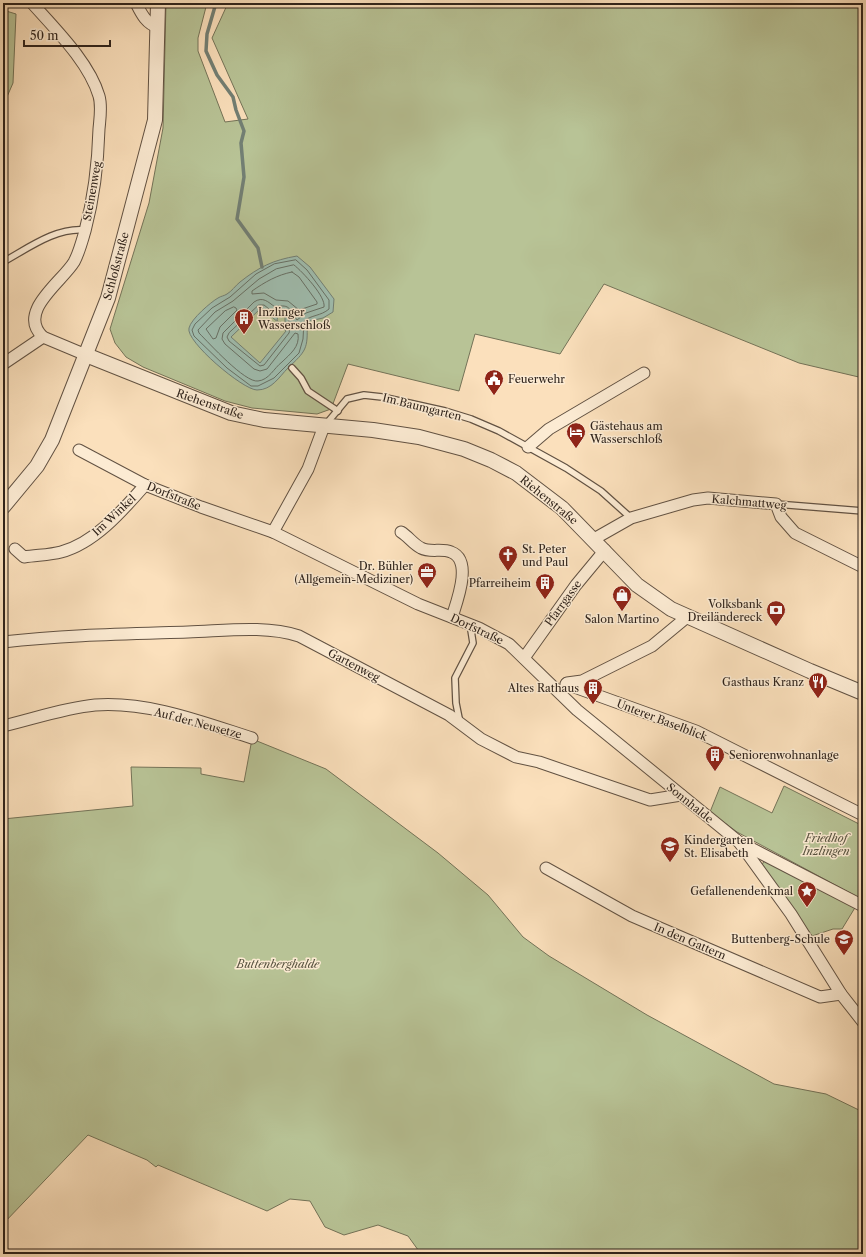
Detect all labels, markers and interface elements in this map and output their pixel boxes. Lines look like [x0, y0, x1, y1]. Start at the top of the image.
scale bar [24, 22, 110, 48]
text: 50 m [30, 28, 59, 43]
street label: Steinenweg [80, 160, 104, 222]
street label: Schloßstraße [100, 231, 132, 301]
place label: Inzlinger Wasserschloß [257, 305, 331, 332]
building icon: Inzlinger Wasserschloß [233, 307, 255, 335]
public building icon: Feuerwehr [483, 368, 505, 396]
place label: Feuerwehr [508, 372, 565, 386]
street label: Riehenstraße [174, 386, 246, 422]
street label: Im Baumgarten [381, 390, 463, 424]
place label: Gästehaus am Wasserschloß [589, 419, 663, 446]
hotel icon: Gästehaus am Wasserschloß [565, 421, 587, 449]
street label: Riehenstraße [517, 472, 581, 528]
street label: Dorfstraße [145, 479, 203, 513]
street label: Im Winkel [89, 491, 139, 539]
street label: Kalchmattweg [711, 492, 787, 512]
place label: St. Peter und Paul [522, 542, 569, 569]
church icon: St. Peter und Paul [497, 544, 519, 572]
place label: Dr. Bühler (Allgemein-Mediziner) [295, 559, 413, 586]
office icon: Dr. Bühler (Allgemein-Mediziner) [416, 561, 438, 589]
building icon: Pfarreiheim [534, 572, 556, 600]
place label: Pfarreiheim [469, 576, 532, 590]
street label: Pfarrgasse [542, 577, 584, 629]
shop icon: Salon Martino [611, 584, 633, 612]
place label: Volksbank Dreiländereck [687, 597, 763, 624]
bank icon: Volksbank Dreiländereck [765, 599, 787, 627]
street label: Dorfstraße [448, 611, 506, 647]
place label: Salon Martino [585, 612, 659, 626]
street label: Gartenweg [326, 646, 382, 685]
restaurant icon: Gasthaus Kranz [807, 671, 829, 699]
place label: Gasthaus Kranz [722, 675, 804, 689]
building icon: Altes Rathaus [582, 677, 604, 705]
place label: Altes Rathaus [507, 681, 579, 695]
street label: Unterer Baselblick [615, 696, 710, 744]
street label: Auf der Neusetze [152, 704, 243, 741]
building icon: Seniorenwohnanlage [704, 744, 726, 772]
place label: Seniorenwohnanlage [729, 748, 839, 762]
street label: Sonnhalde [664, 780, 716, 826]
park label: Friedhof Inzlingen [801, 831, 852, 858]
place label: Kindergarten St. Elisabeth [684, 833, 753, 860]
school or university icon: Kindergarten St. Elisabeth [659, 835, 681, 863]
place icon: Gefallenendenkmal [796, 880, 818, 908]
place label: Gefallenendenkmal [690, 884, 794, 898]
street label: In den Gattern [652, 920, 728, 962]
school or university icon: Buttenberg-Schule [833, 928, 855, 956]
place label: Buttenberg-Schule [731, 932, 830, 946]
park label: Buttenberghalde [236, 957, 320, 971]

